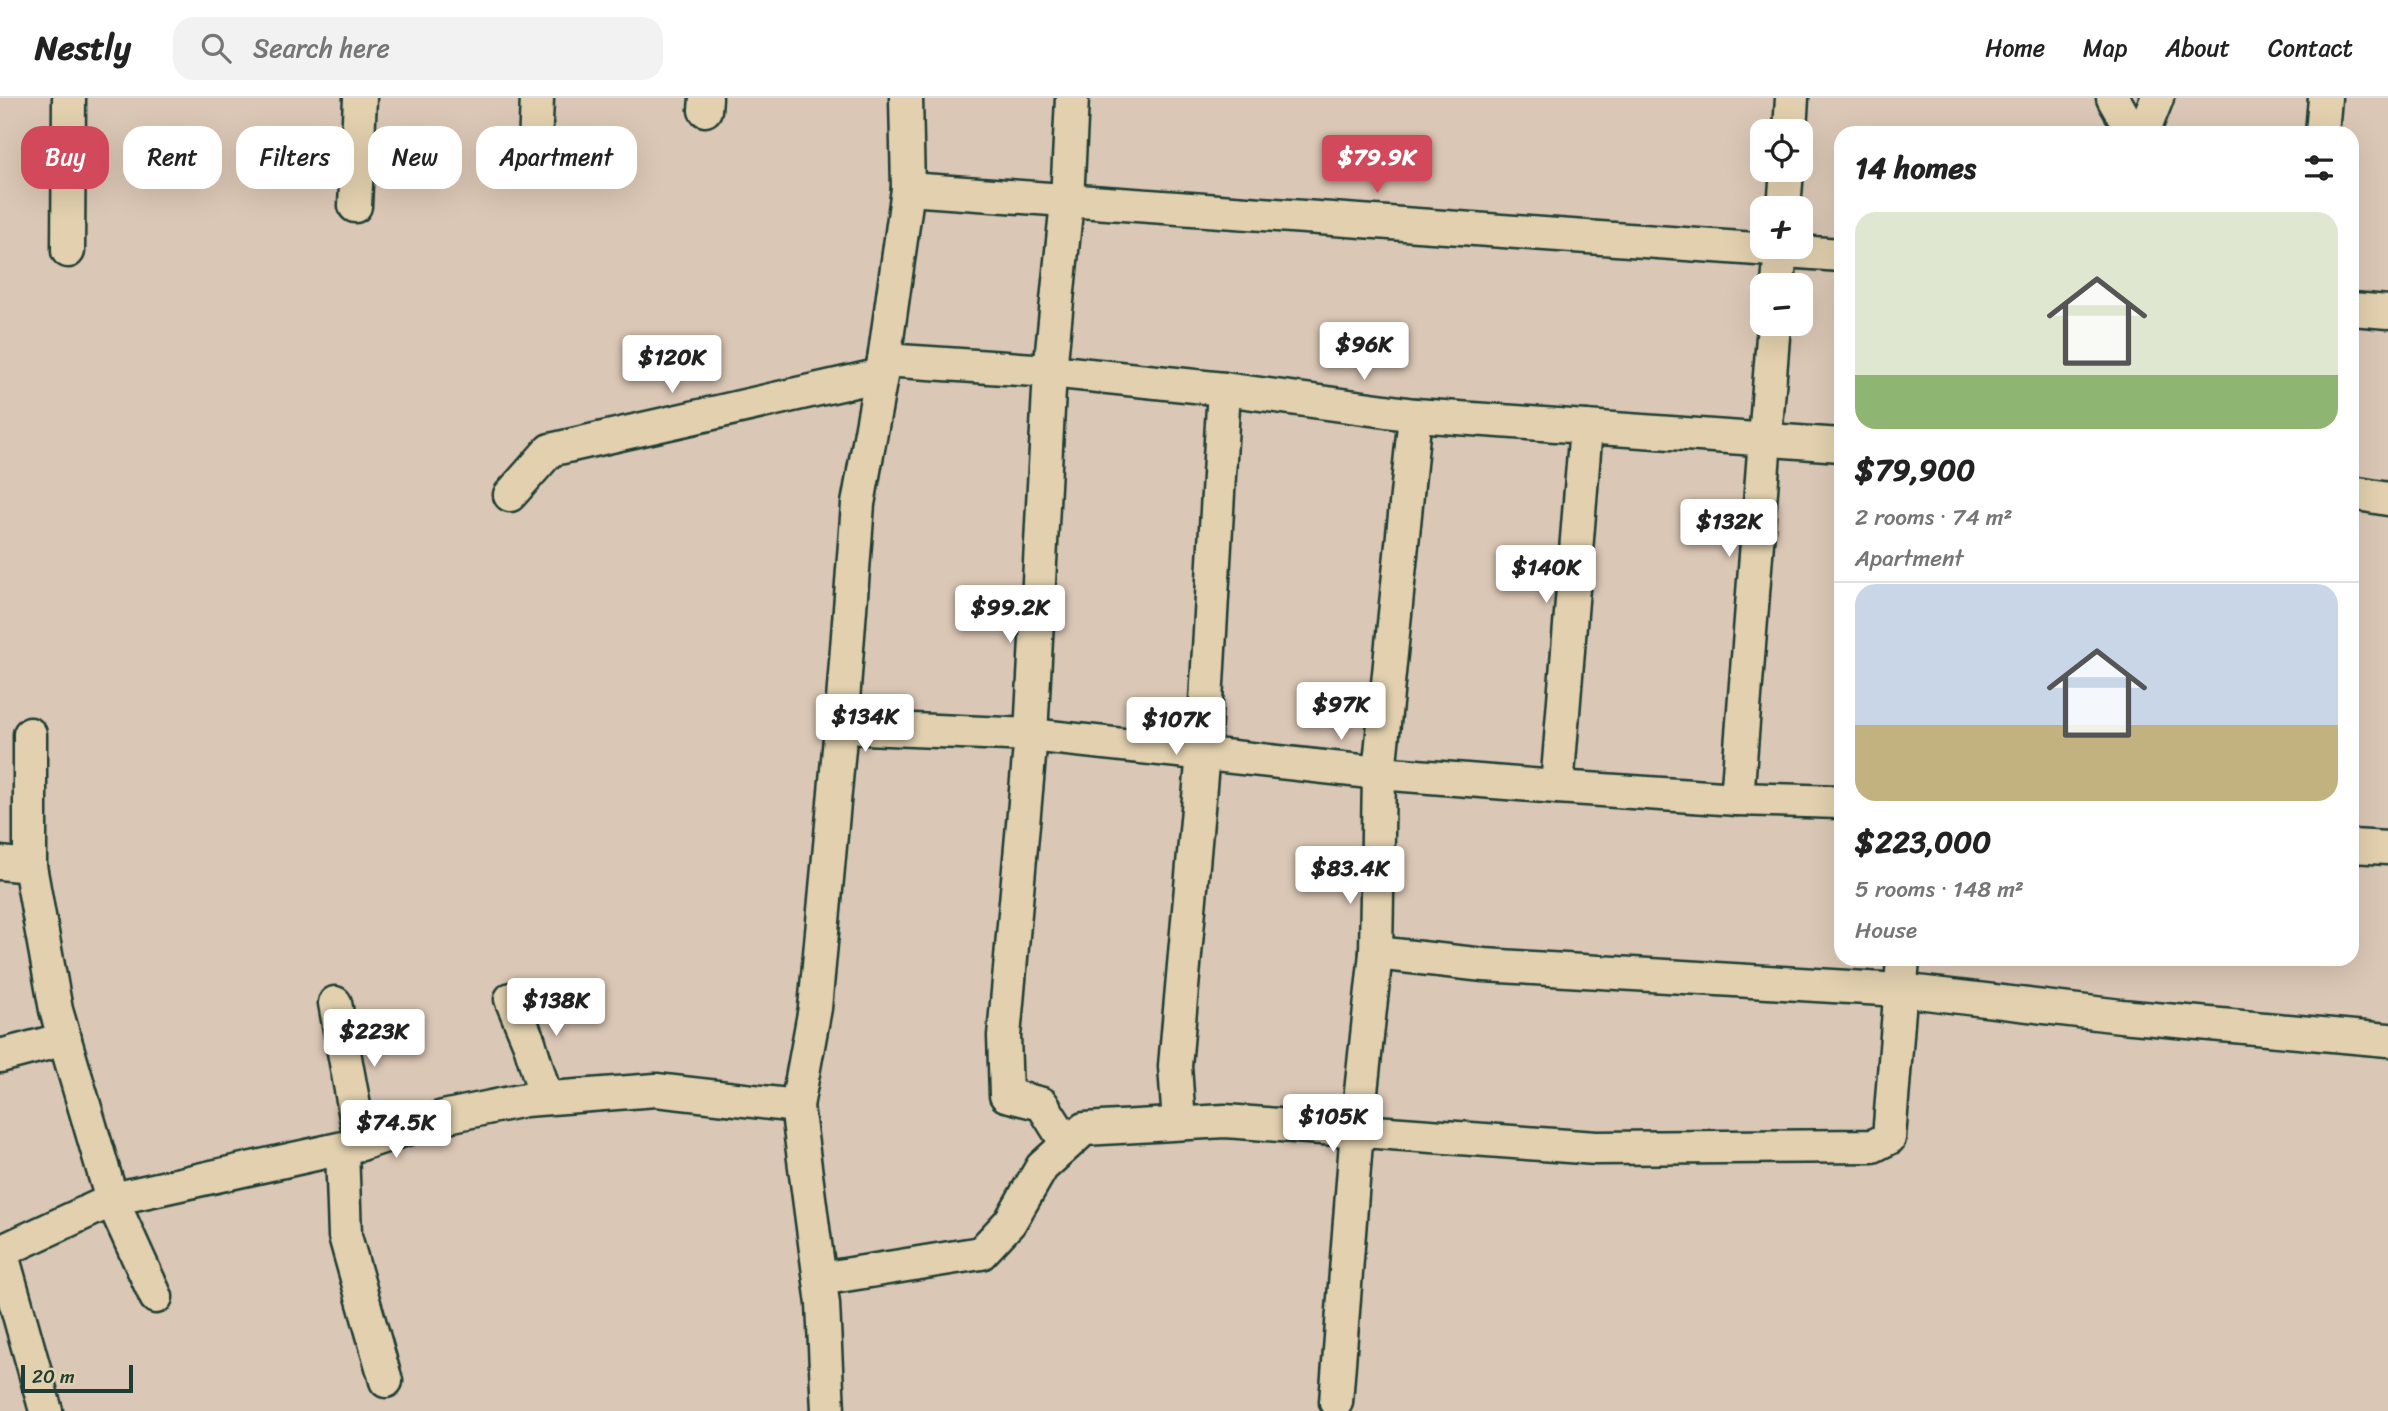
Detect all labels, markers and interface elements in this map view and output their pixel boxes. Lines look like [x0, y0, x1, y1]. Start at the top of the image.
search box [173, 17, 663, 80]
text: Nestly [35, 19, 131, 77]
text: Search here [253, 25, 390, 71]
text: Home [1985, 27, 2045, 69]
text: Map [2083, 27, 2127, 69]
text: About [2165, 27, 2230, 69]
text: Contact [2268, 27, 2353, 69]
icon: search [197, 29, 235, 67]
map controls [1750, 119, 1813, 336]
button: locate [1750, 119, 1813, 182]
chip: Buy [21, 126, 109, 189]
chip: Rent [123, 126, 222, 189]
chip: Filters [236, 126, 354, 189]
chip: New [368, 126, 462, 189]
chip: Apartment [476, 126, 637, 189]
pin: $79.9K [1320, 136, 1434, 195]
text: $79.9K [1338, 137, 1416, 178]
text: 14 homes [1855, 141, 1976, 195]
icon: filters [2300, 149, 2338, 187]
button: + [1750, 196, 1813, 259]
icon: home [2034, 258, 2160, 384]
button: − [1750, 273, 1813, 336]
pin: $96K [1323, 322, 1405, 382]
text: $96K [1336, 324, 1392, 365]
pin: $120K [623, 336, 721, 395]
text: $120K [638, 337, 706, 378]
text: $79,900 [1855, 443, 1975, 497]
text: 2 rooms · 74 m² [1855, 497, 2012, 538]
pin: $132K [1680, 500, 1778, 559]
text: $132K [1696, 501, 1762, 542]
text: Apartment [1855, 538, 1964, 579]
pin: $140K [1497, 546, 1595, 605]
text: $140K [1512, 547, 1580, 588]
pin: $99.2K [953, 586, 1067, 645]
text: $99.2K [971, 587, 1049, 628]
icon: home [2034, 630, 2160, 756]
pin: $97K [1300, 682, 1382, 742]
text: $97K [1313, 684, 1369, 725]
pin: $134K [816, 694, 914, 754]
text: $134K [832, 696, 898, 737]
pin: $107K [1127, 698, 1225, 757]
text: $107K [1143, 699, 1210, 740]
text: $223,000 [1855, 815, 1991, 869]
pin: $83.4K [1293, 846, 1407, 906]
text: $83.4K [1311, 848, 1389, 889]
text: 5 rooms · 148 m² [1855, 869, 2024, 910]
text: House [1855, 910, 1917, 951]
pin: $138K [507, 978, 605, 1038]
text: $138K [523, 980, 589, 1021]
pin: $223K [325, 1010, 423, 1069]
text: $223K [340, 1011, 408, 1052]
pin: $105K [1284, 1094, 1382, 1154]
text: $105K [1299, 1096, 1367, 1137]
pin: $74.5K [339, 1100, 453, 1160]
text: $74.5K [357, 1102, 435, 1143]
text: 20 m [32, 1360, 75, 1393]
scale bar [21, 1362, 133, 1394]

